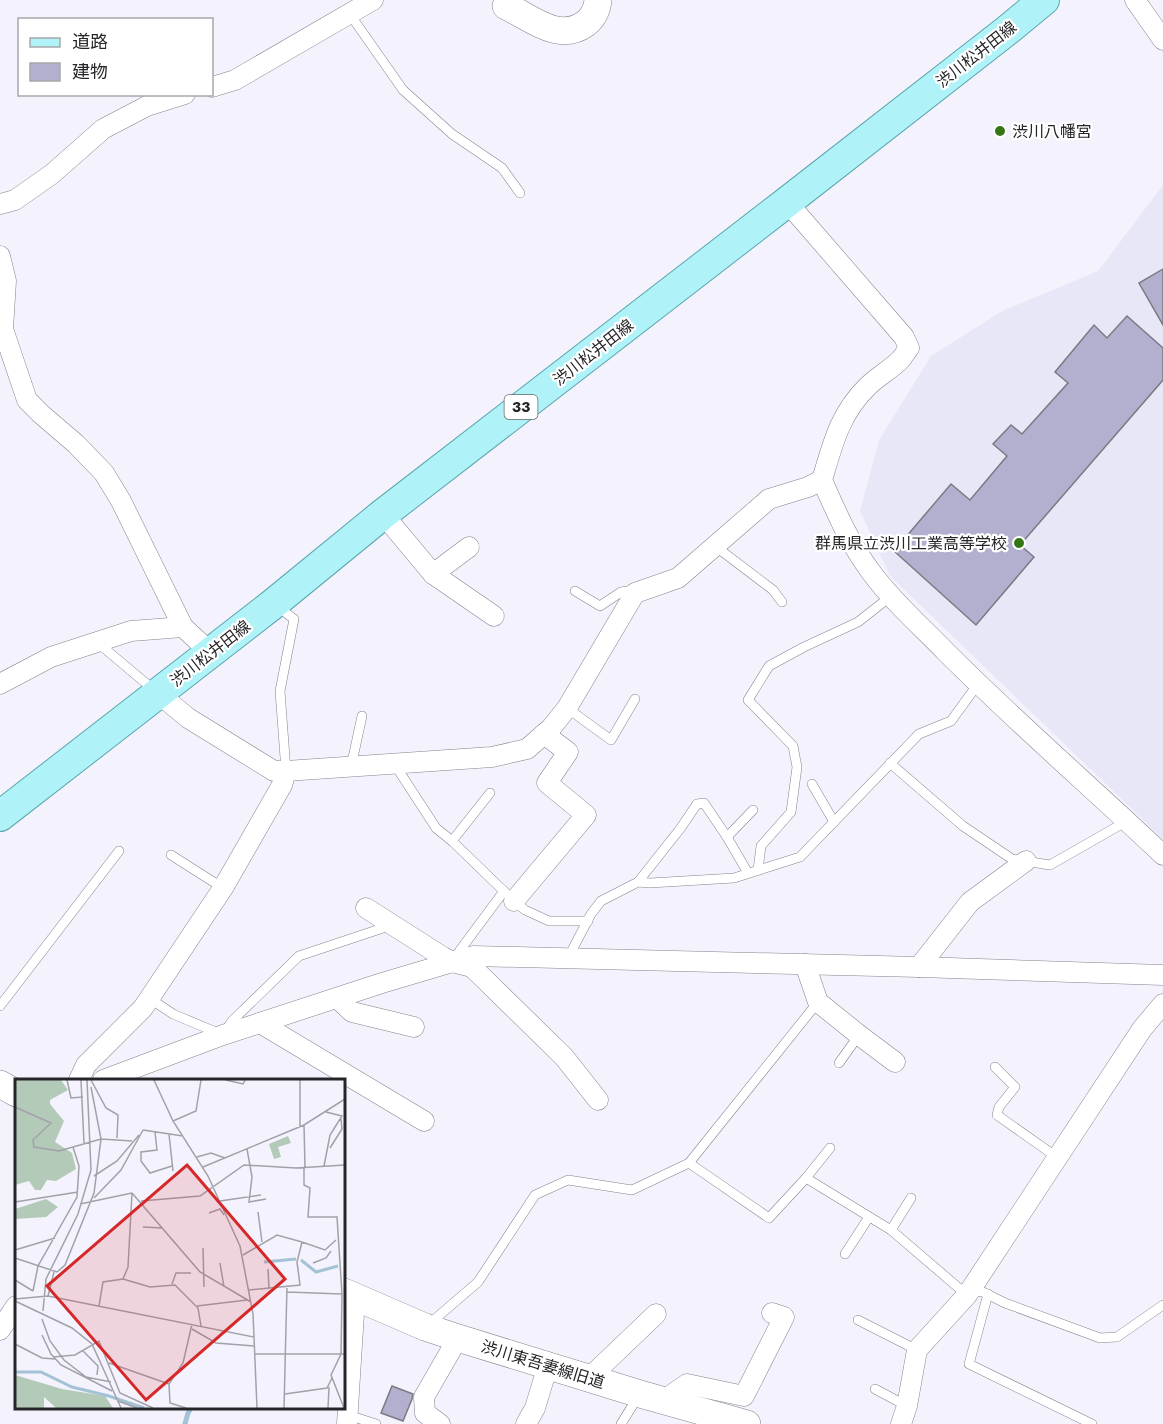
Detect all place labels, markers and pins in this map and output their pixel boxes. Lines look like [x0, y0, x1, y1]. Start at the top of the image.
place label: 渋川八幡宮 [1012, 120, 1092, 143]
marker: 渋川八幡宮 [993, 124, 1007, 138]
place label: 群馬県立渋川工業高等学校 [815, 532, 1007, 555]
marker: 群馬県立渋川工業高等学校 [1012, 536, 1026, 550]

